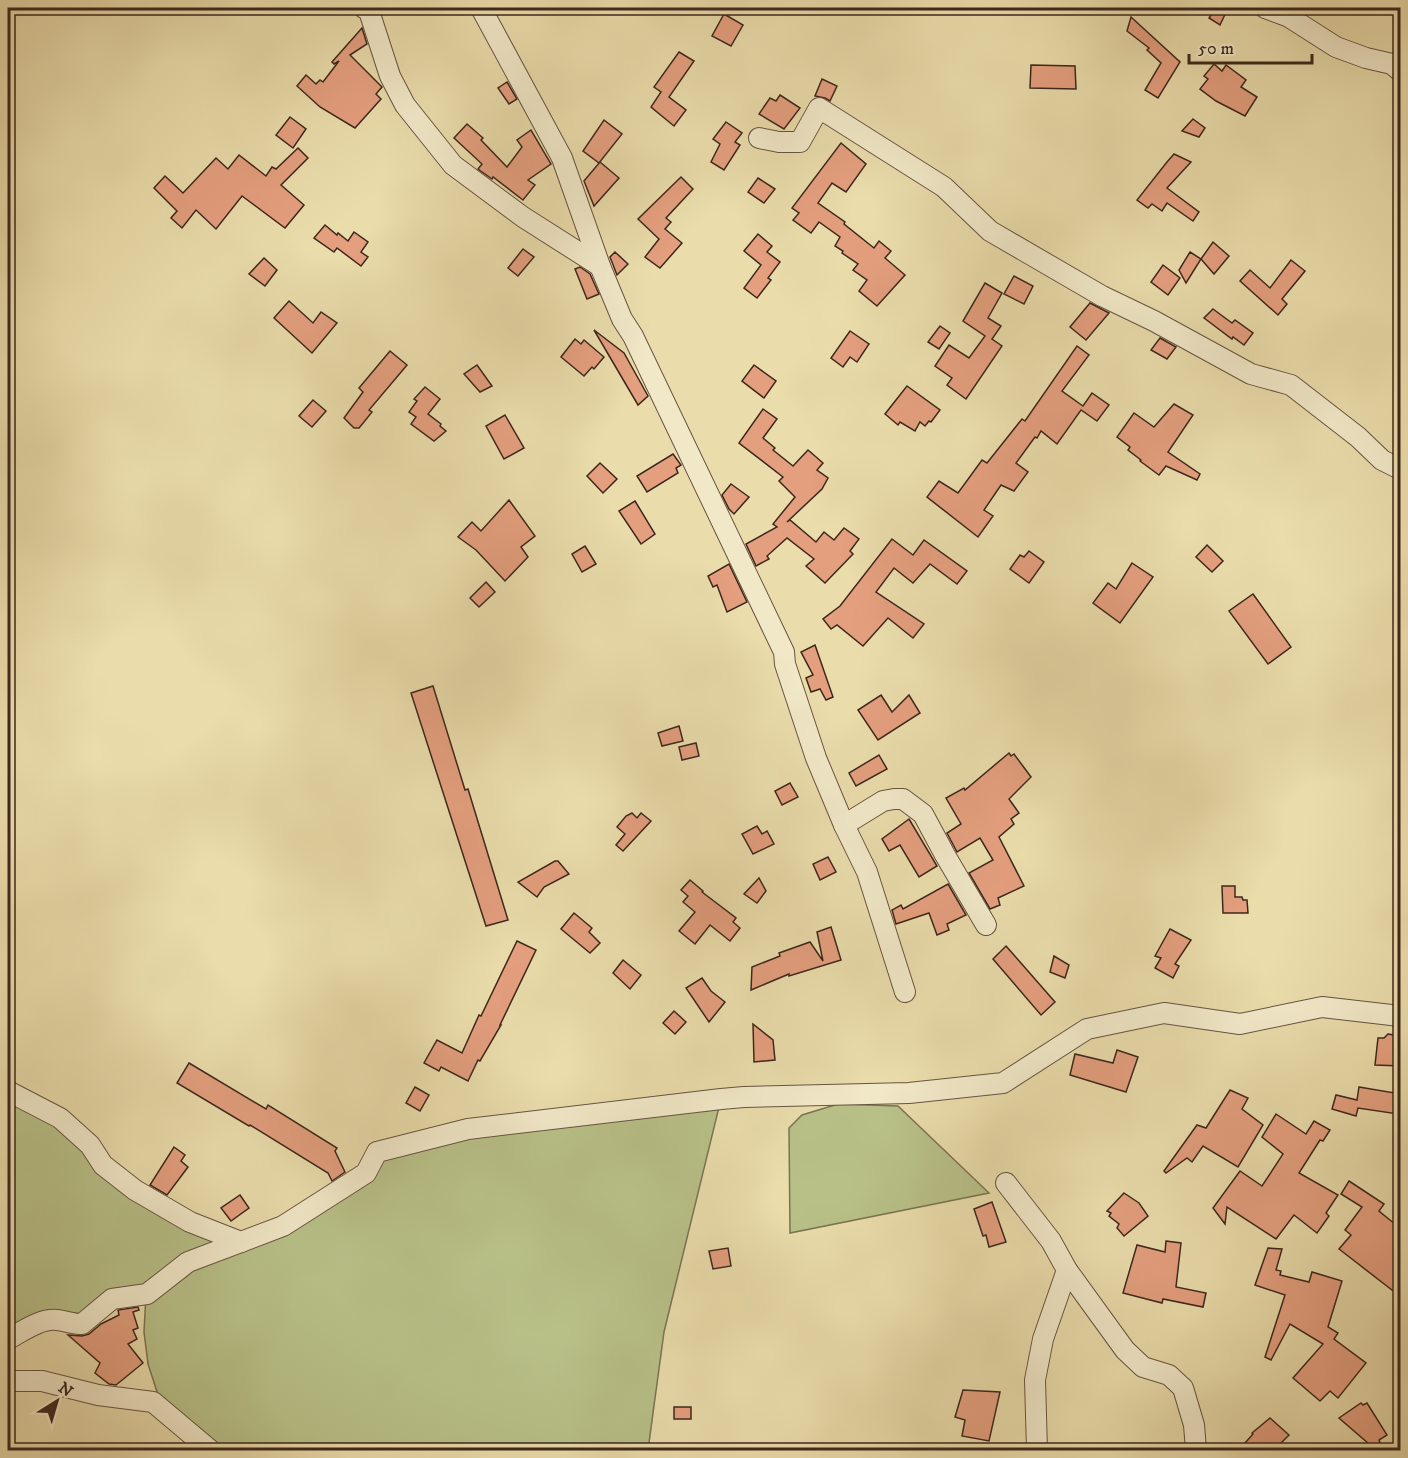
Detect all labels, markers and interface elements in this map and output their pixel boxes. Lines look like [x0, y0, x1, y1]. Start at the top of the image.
scale bar [1189, 27, 1312, 65]
text: 50 m [1198, 38, 1234, 60]
north arrow [27, 1371, 87, 1431]
text: N [54, 1378, 77, 1402]

